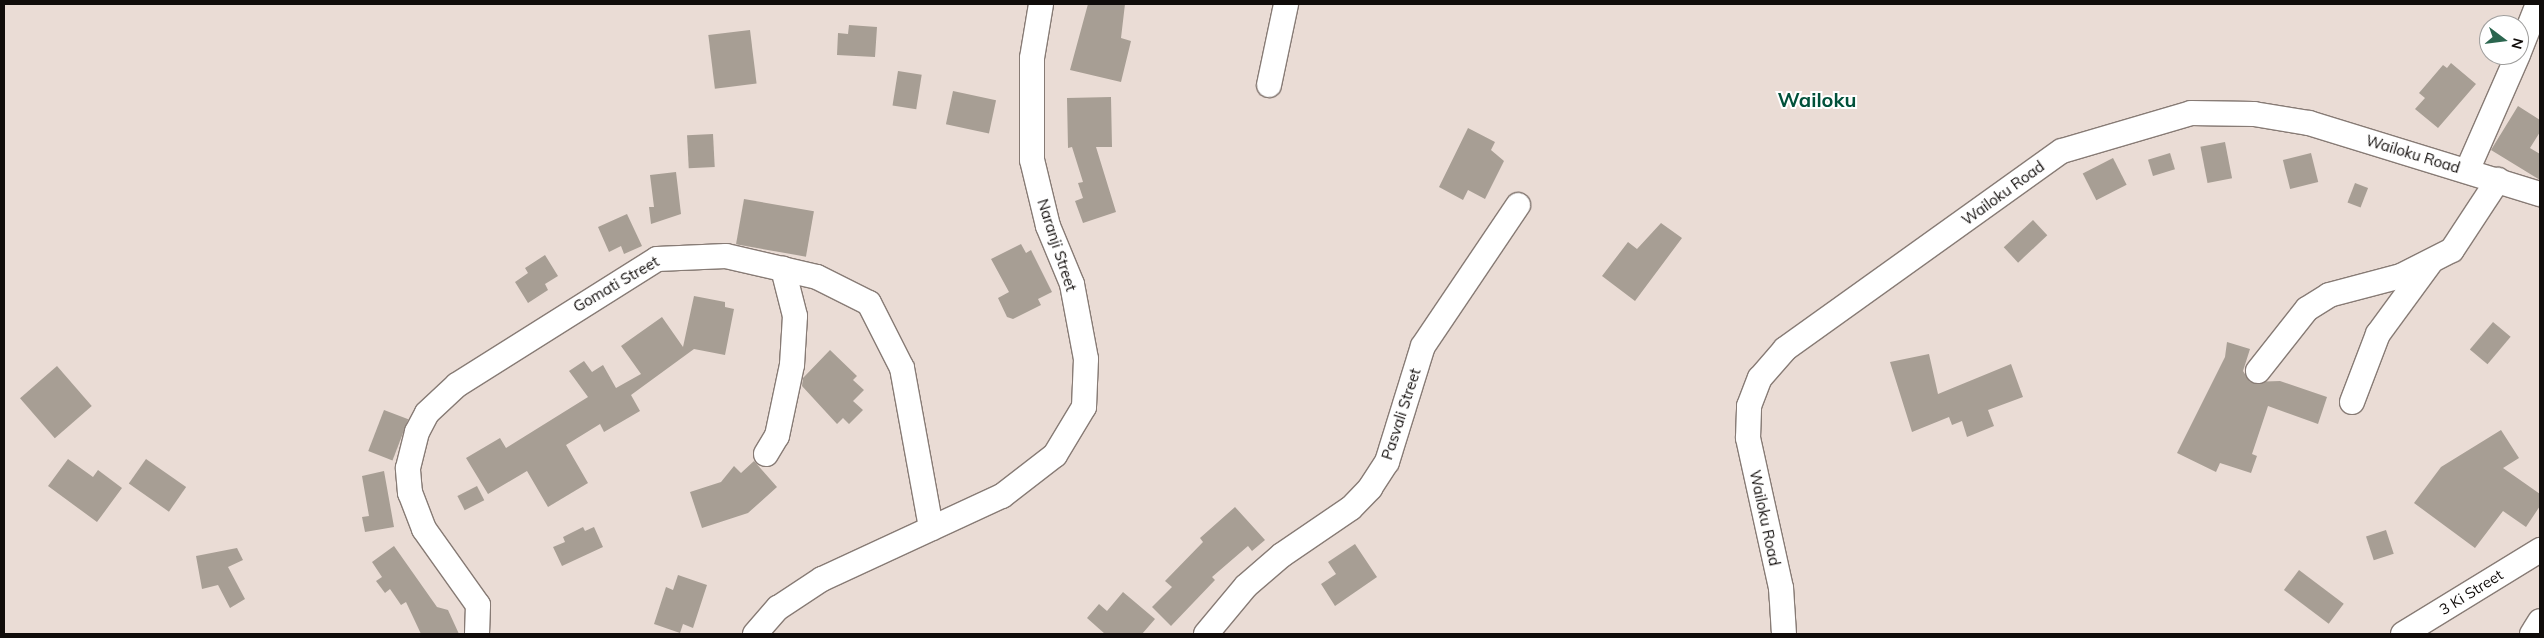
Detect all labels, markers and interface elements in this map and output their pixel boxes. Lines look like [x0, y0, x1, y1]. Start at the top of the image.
north arrow [2479, 15, 2529, 65]
text: N [2507, 36, 2528, 51]
district label: Wailoku [1778, 87, 1856, 111]
street label: Wailoku Road [2364, 131, 2462, 177]
street label: Wailoku Road [1958, 157, 2048, 229]
street label: Naranji Street [1034, 197, 1080, 293]
street label: Gomati Street [570, 252, 662, 316]
street label: Pasvali Street [1378, 366, 1424, 462]
street label: Wailoku Road [1746, 468, 1784, 568]
street label: 3 Ki Street [2436, 565, 2506, 619]

